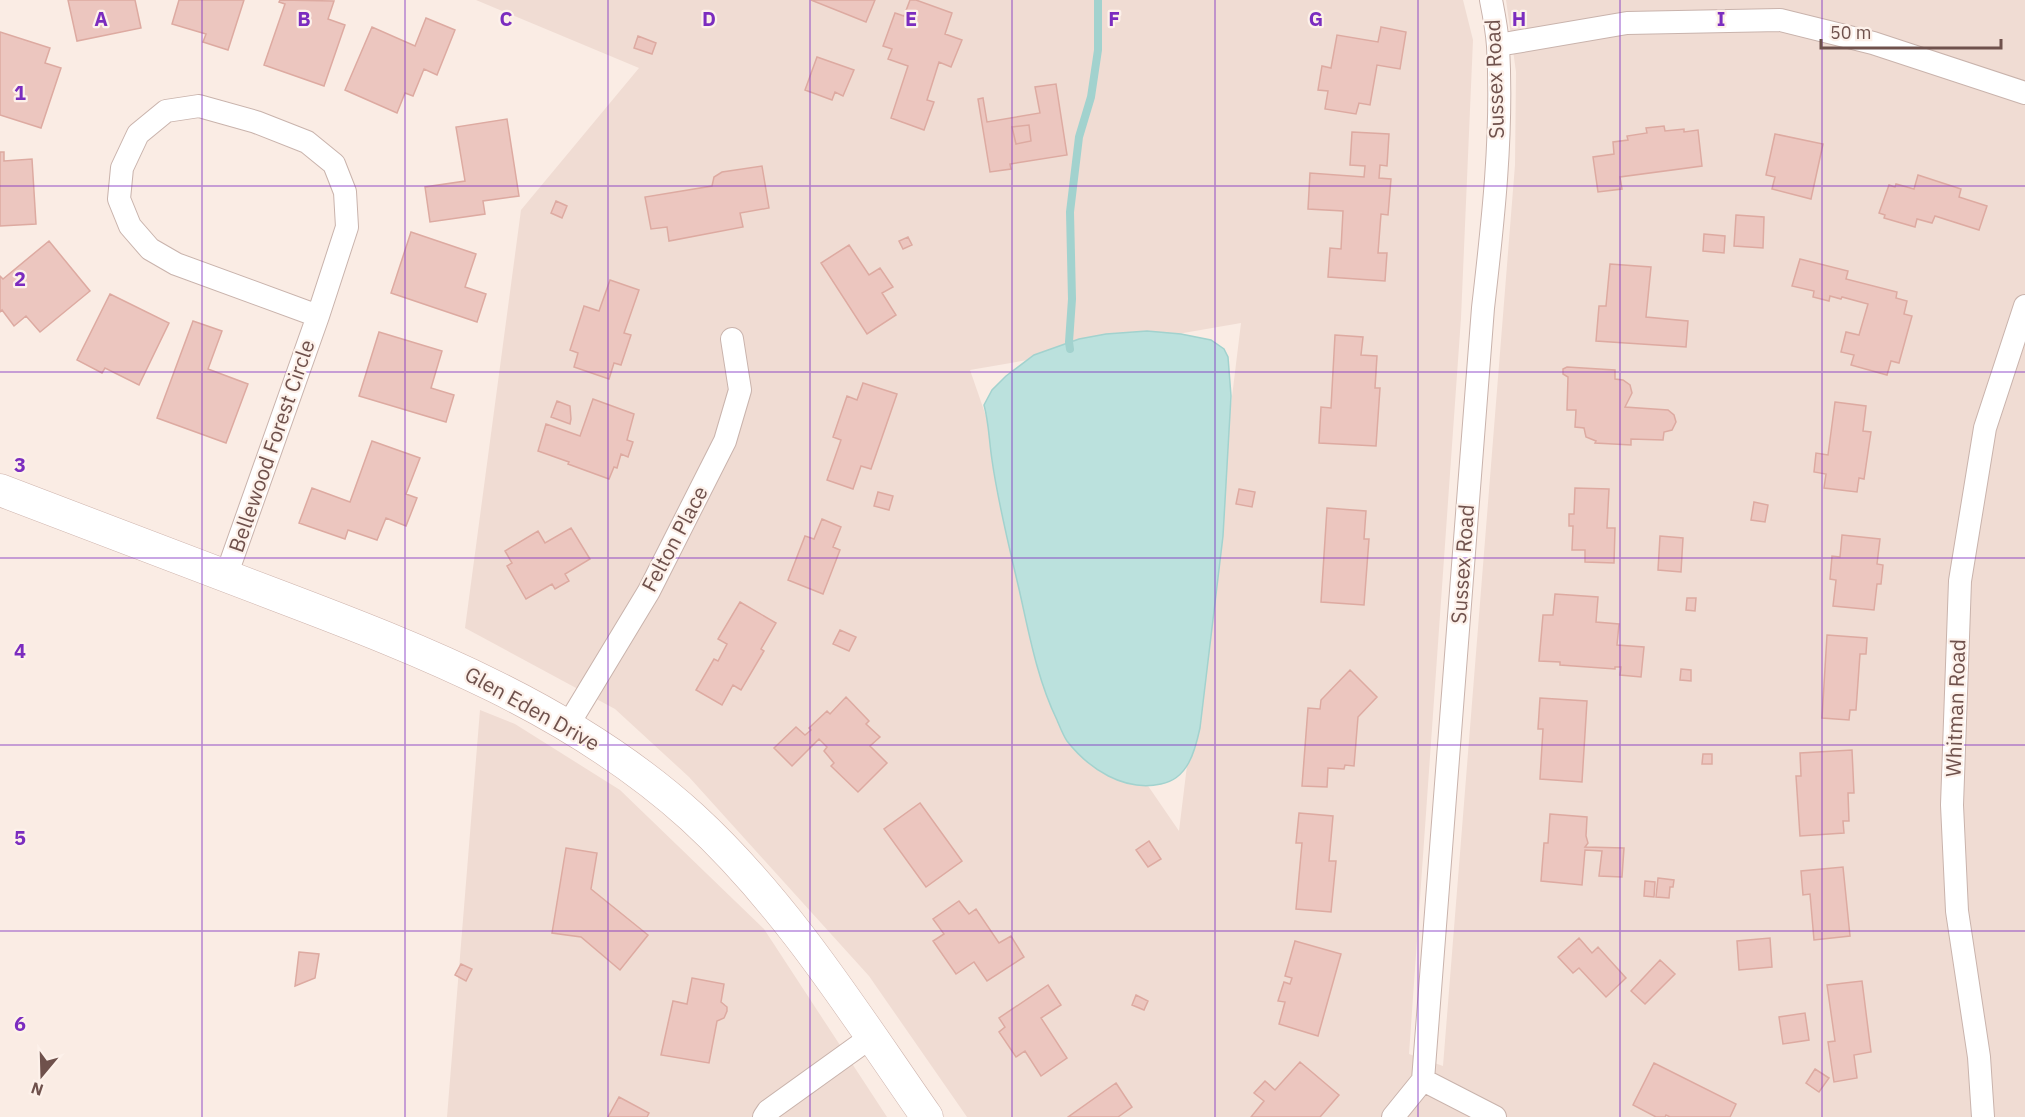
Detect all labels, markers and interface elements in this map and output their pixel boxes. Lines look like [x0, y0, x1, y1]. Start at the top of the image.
text: A [94, 5, 108, 32]
text: B [297, 5, 311, 32]
text: C [499, 5, 513, 32]
text: D [702, 5, 716, 32]
text: E [905, 5, 917, 32]
text: F [1108, 5, 1120, 32]
text: G [1309, 5, 1323, 32]
text: H [1512, 5, 1526, 32]
text: I [1717, 5, 1725, 32]
scale bar [1821, 12, 2001, 50]
street label: Sussex Road [1478, 19, 1510, 139]
text: 50 m [1830, 21, 1872, 44]
text: 1 [14, 79, 26, 106]
text: 2 [14, 265, 26, 292]
street label: Bellewood Forest Circle [222, 336, 321, 556]
text: 3 [14, 451, 26, 478]
street label: Felton Place [635, 481, 714, 596]
street label: Sussex Road [1444, 503, 1480, 625]
text: 4 [14, 637, 26, 664]
street label: Whitman Road [1939, 639, 1971, 777]
street label: Glen Eden Drive [460, 659, 605, 757]
text: 5 [14, 824, 26, 851]
text: 6 [14, 1010, 26, 1037]
north arrow [12, 1045, 72, 1105]
text: N [28, 1078, 46, 1101]

